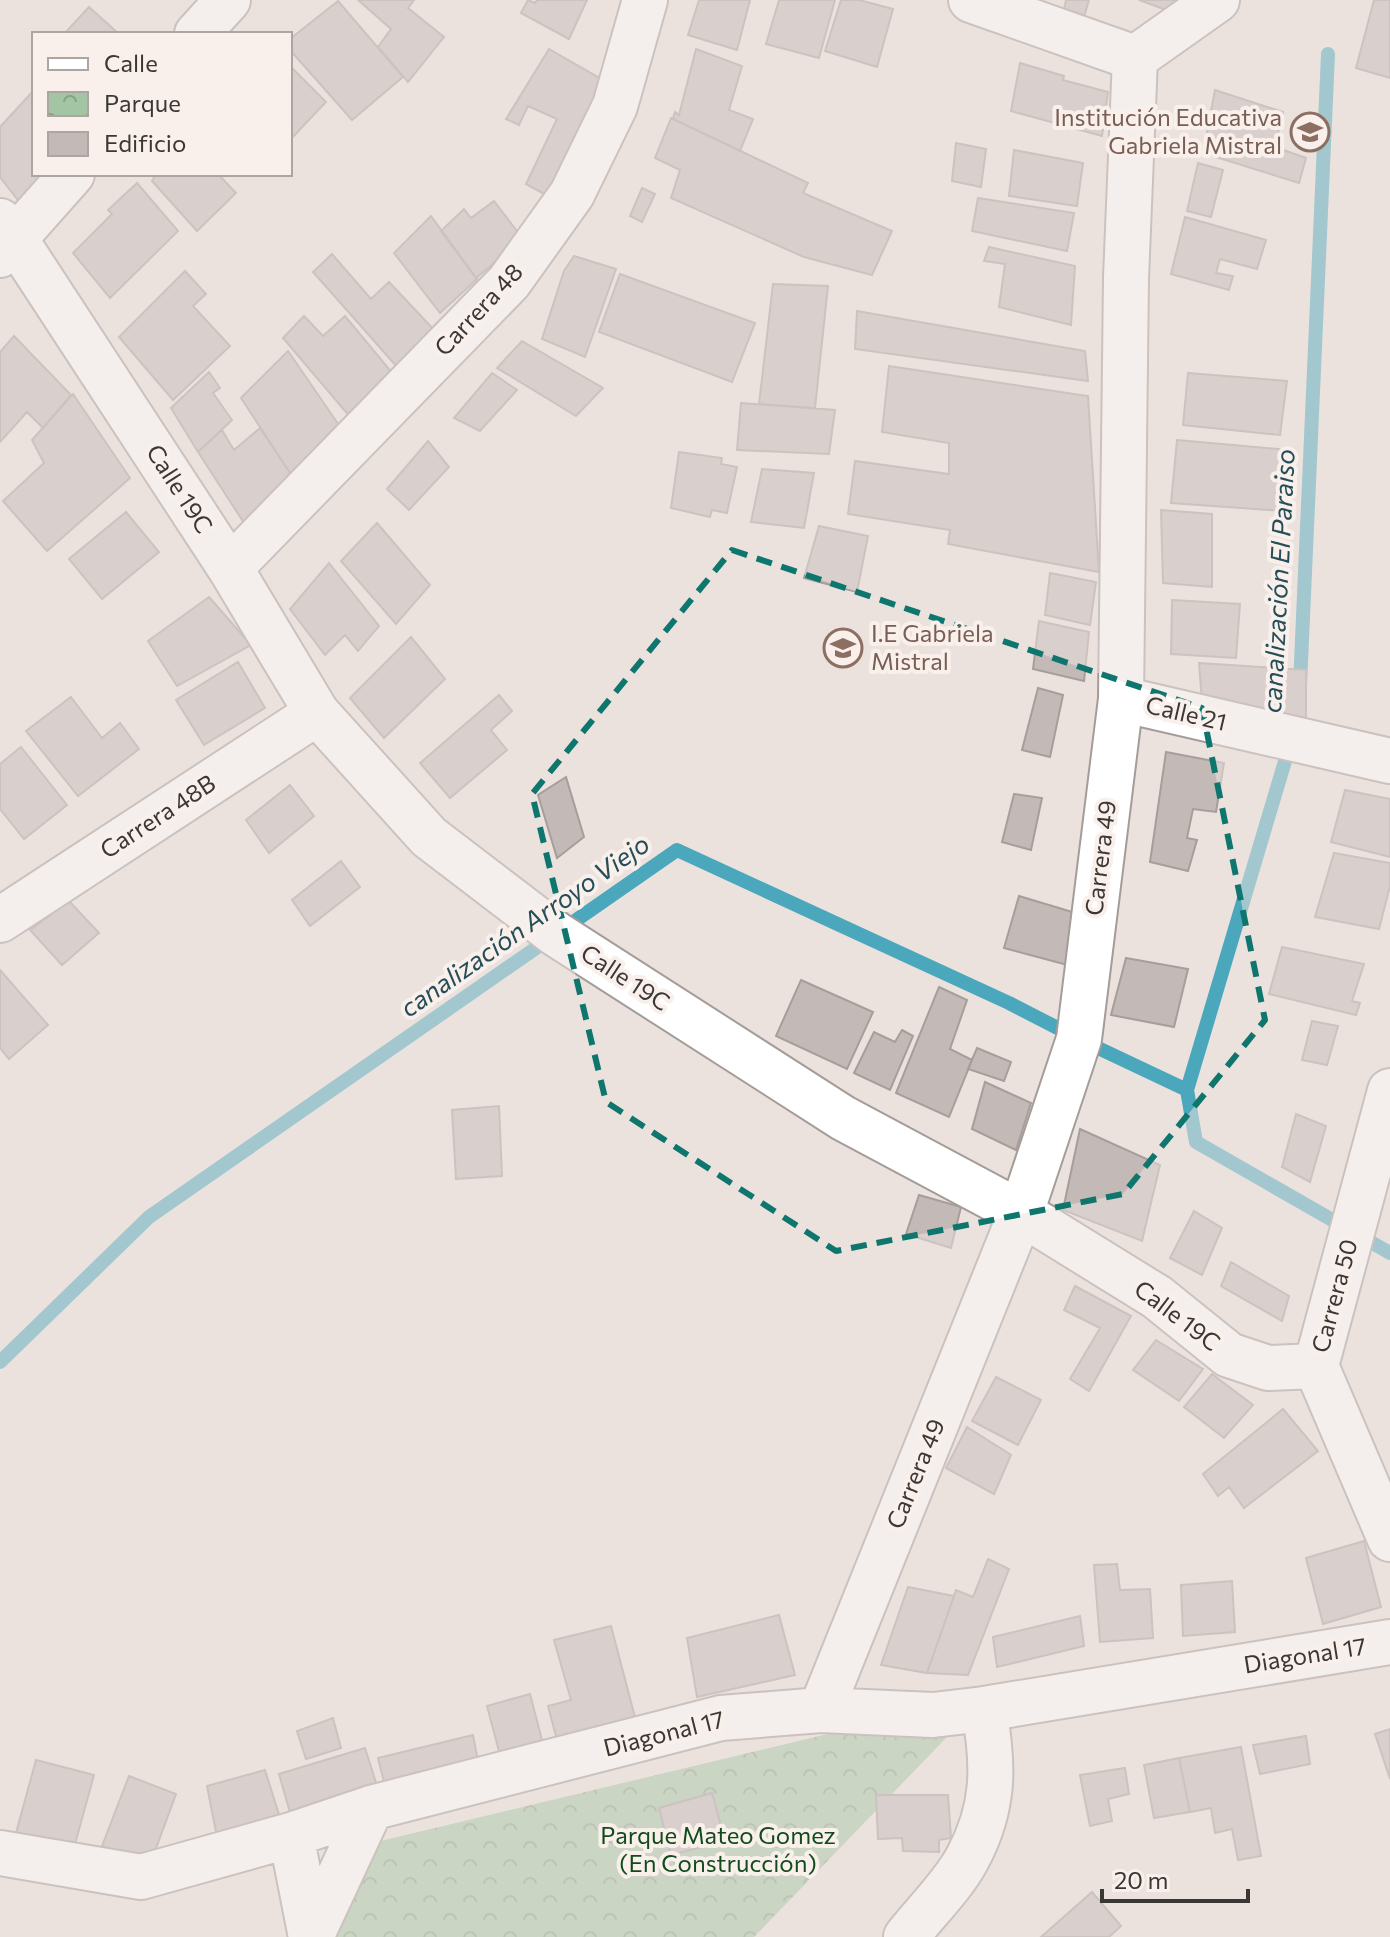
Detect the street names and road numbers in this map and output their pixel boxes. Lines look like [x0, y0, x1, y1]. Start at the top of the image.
street label: Carrera 48 [428, 257, 528, 361]
street label: Calle 19C [141, 438, 220, 538]
street label: Calle 21 [1143, 689, 1230, 736]
street label: Carrera 48B [94, 768, 220, 864]
street label: Carrera 49 [1078, 799, 1121, 917]
street label: Calle 19C [576, 937, 676, 1016]
street label: Carrera 50 [1304, 1236, 1363, 1356]
street label: Calle 19C [1129, 1273, 1226, 1356]
street label: Carrera 49 [879, 1414, 950, 1533]
street label: Diagonal 17 [1242, 1631, 1368, 1678]
street label: Diagonal 17 [600, 1704, 727, 1762]

